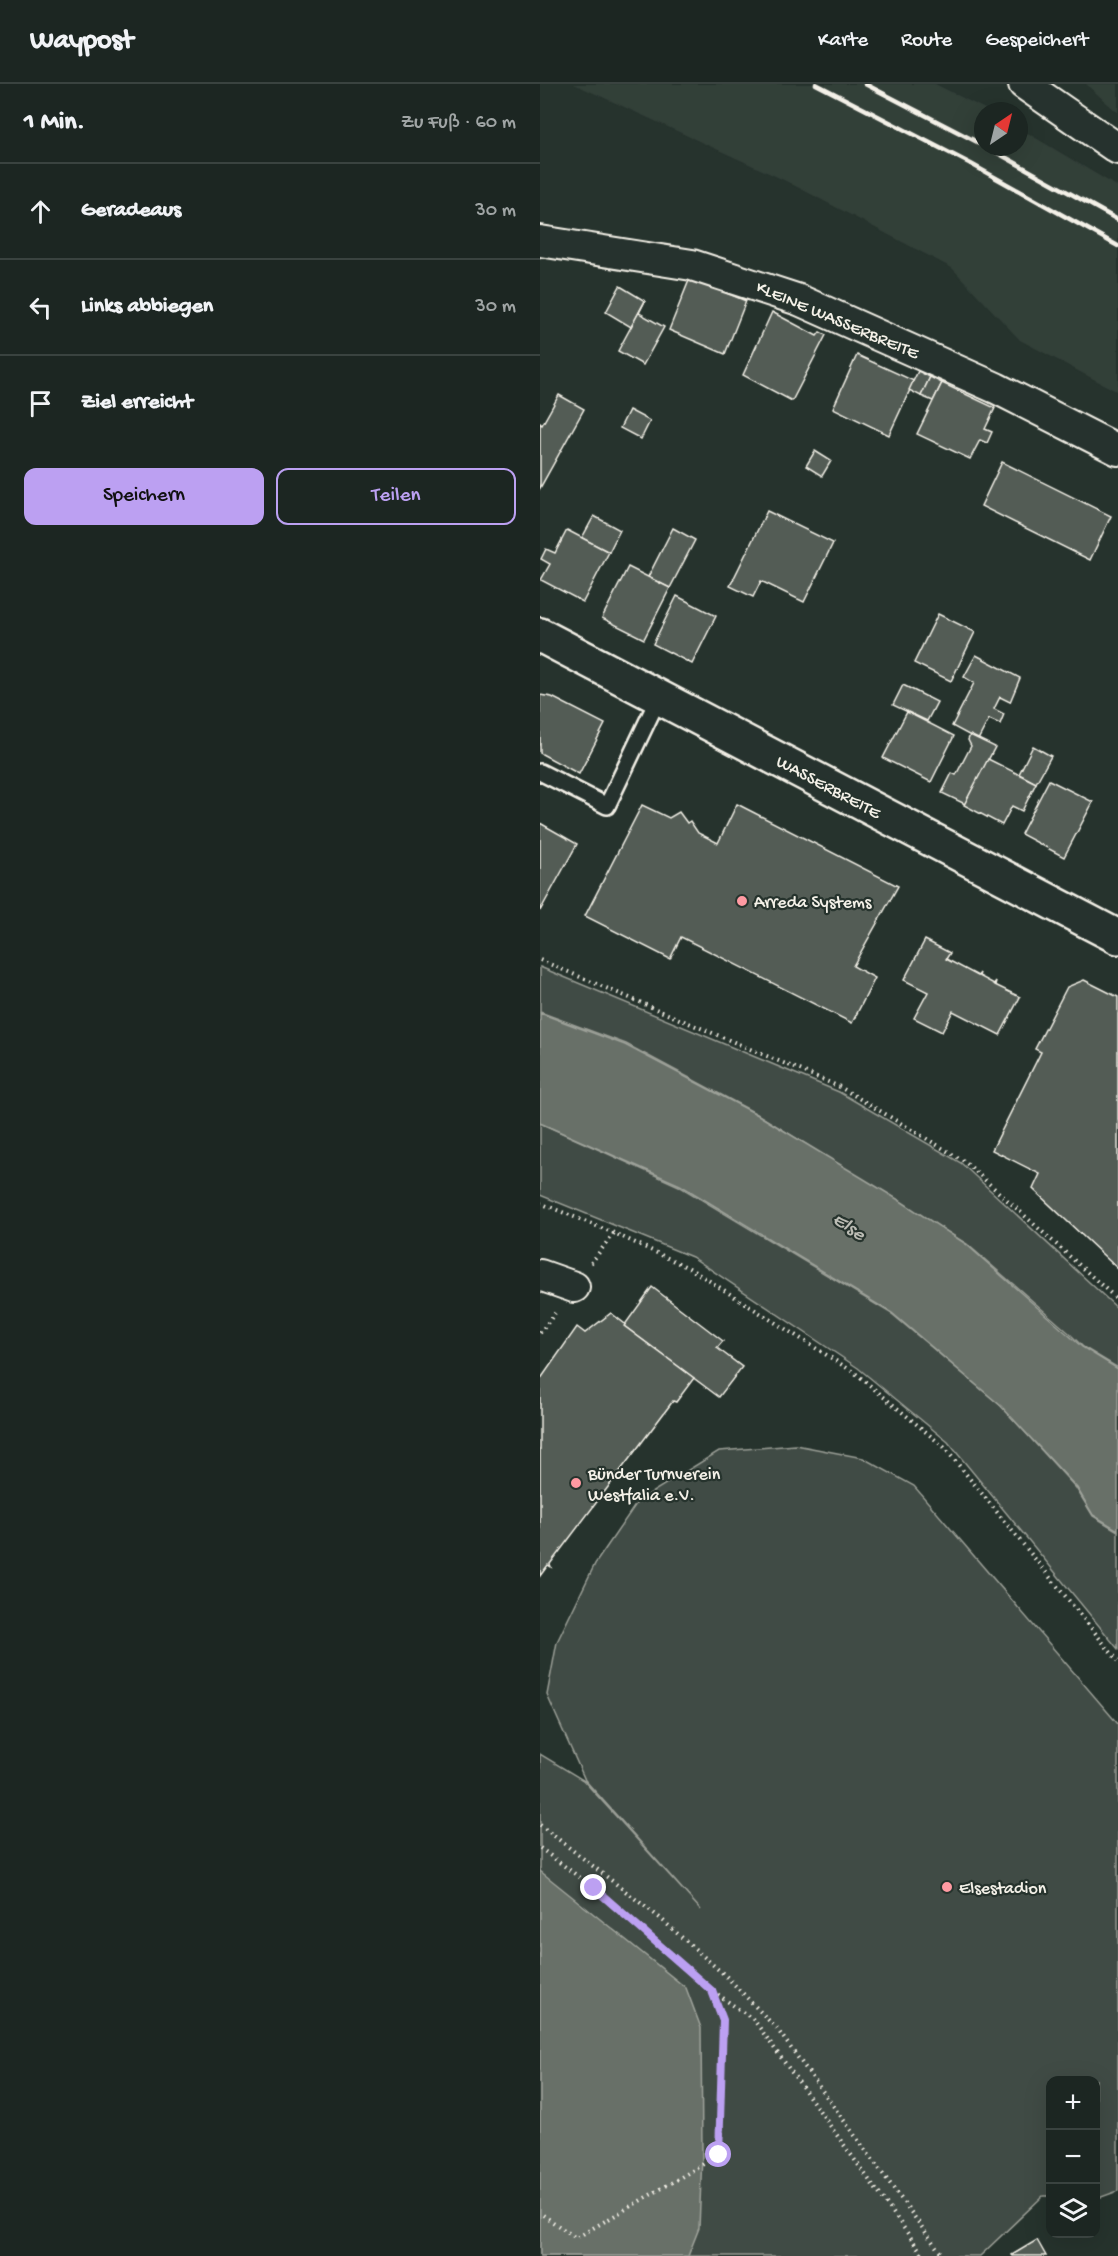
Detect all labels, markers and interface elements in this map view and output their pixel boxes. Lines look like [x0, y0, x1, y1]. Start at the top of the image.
text: Waypost [30, 25, 133, 58]
text: Karte [818, 29, 868, 54]
text: Route [901, 29, 952, 54]
text: Gespeichert [985, 29, 1088, 54]
north arrow [974, 102, 1028, 156]
text: 1 Min. [24, 108, 85, 139]
text: Zu Fuß · 60 m [401, 112, 516, 135]
icon: ahead [24, 195, 57, 228]
text: Geradeaus [81, 198, 181, 224]
text: 30 m [475, 200, 516, 223]
street label: KLEINE WASSERBREITE [752, 277, 922, 365]
icon: left [24, 291, 57, 324]
text: Links abbiegen [81, 294, 213, 320]
text: 30 m [475, 296, 516, 319]
icon: arrive [24, 387, 57, 420]
text: Ziel erreicht [81, 390, 193, 416]
button: Speichern [24, 468, 264, 525]
button: Teilen [276, 468, 516, 525]
street label: WASSERBREITE [772, 752, 884, 825]
place label: Arreda Systems [754, 893, 873, 914]
marker: Arreda Systems [735, 894, 749, 908]
water label: Else [827, 1209, 869, 1247]
place label: Bünder Turnverein Westfalia e.V. [587, 1465, 721, 1507]
marker: Bünder Turnverein Westfalia e.V. [569, 1476, 583, 1490]
route end [580, 1874, 606, 1900]
place label: Elsestadion [959, 1879, 1047, 1900]
marker: Elsestadion [940, 1880, 954, 1894]
map controls [1046, 2076, 1100, 2238]
button: + [1046, 2076, 1100, 2130]
button: − [1046, 2130, 1100, 2184]
route start [705, 2141, 731, 2167]
button: layers [1046, 2184, 1100, 2238]

